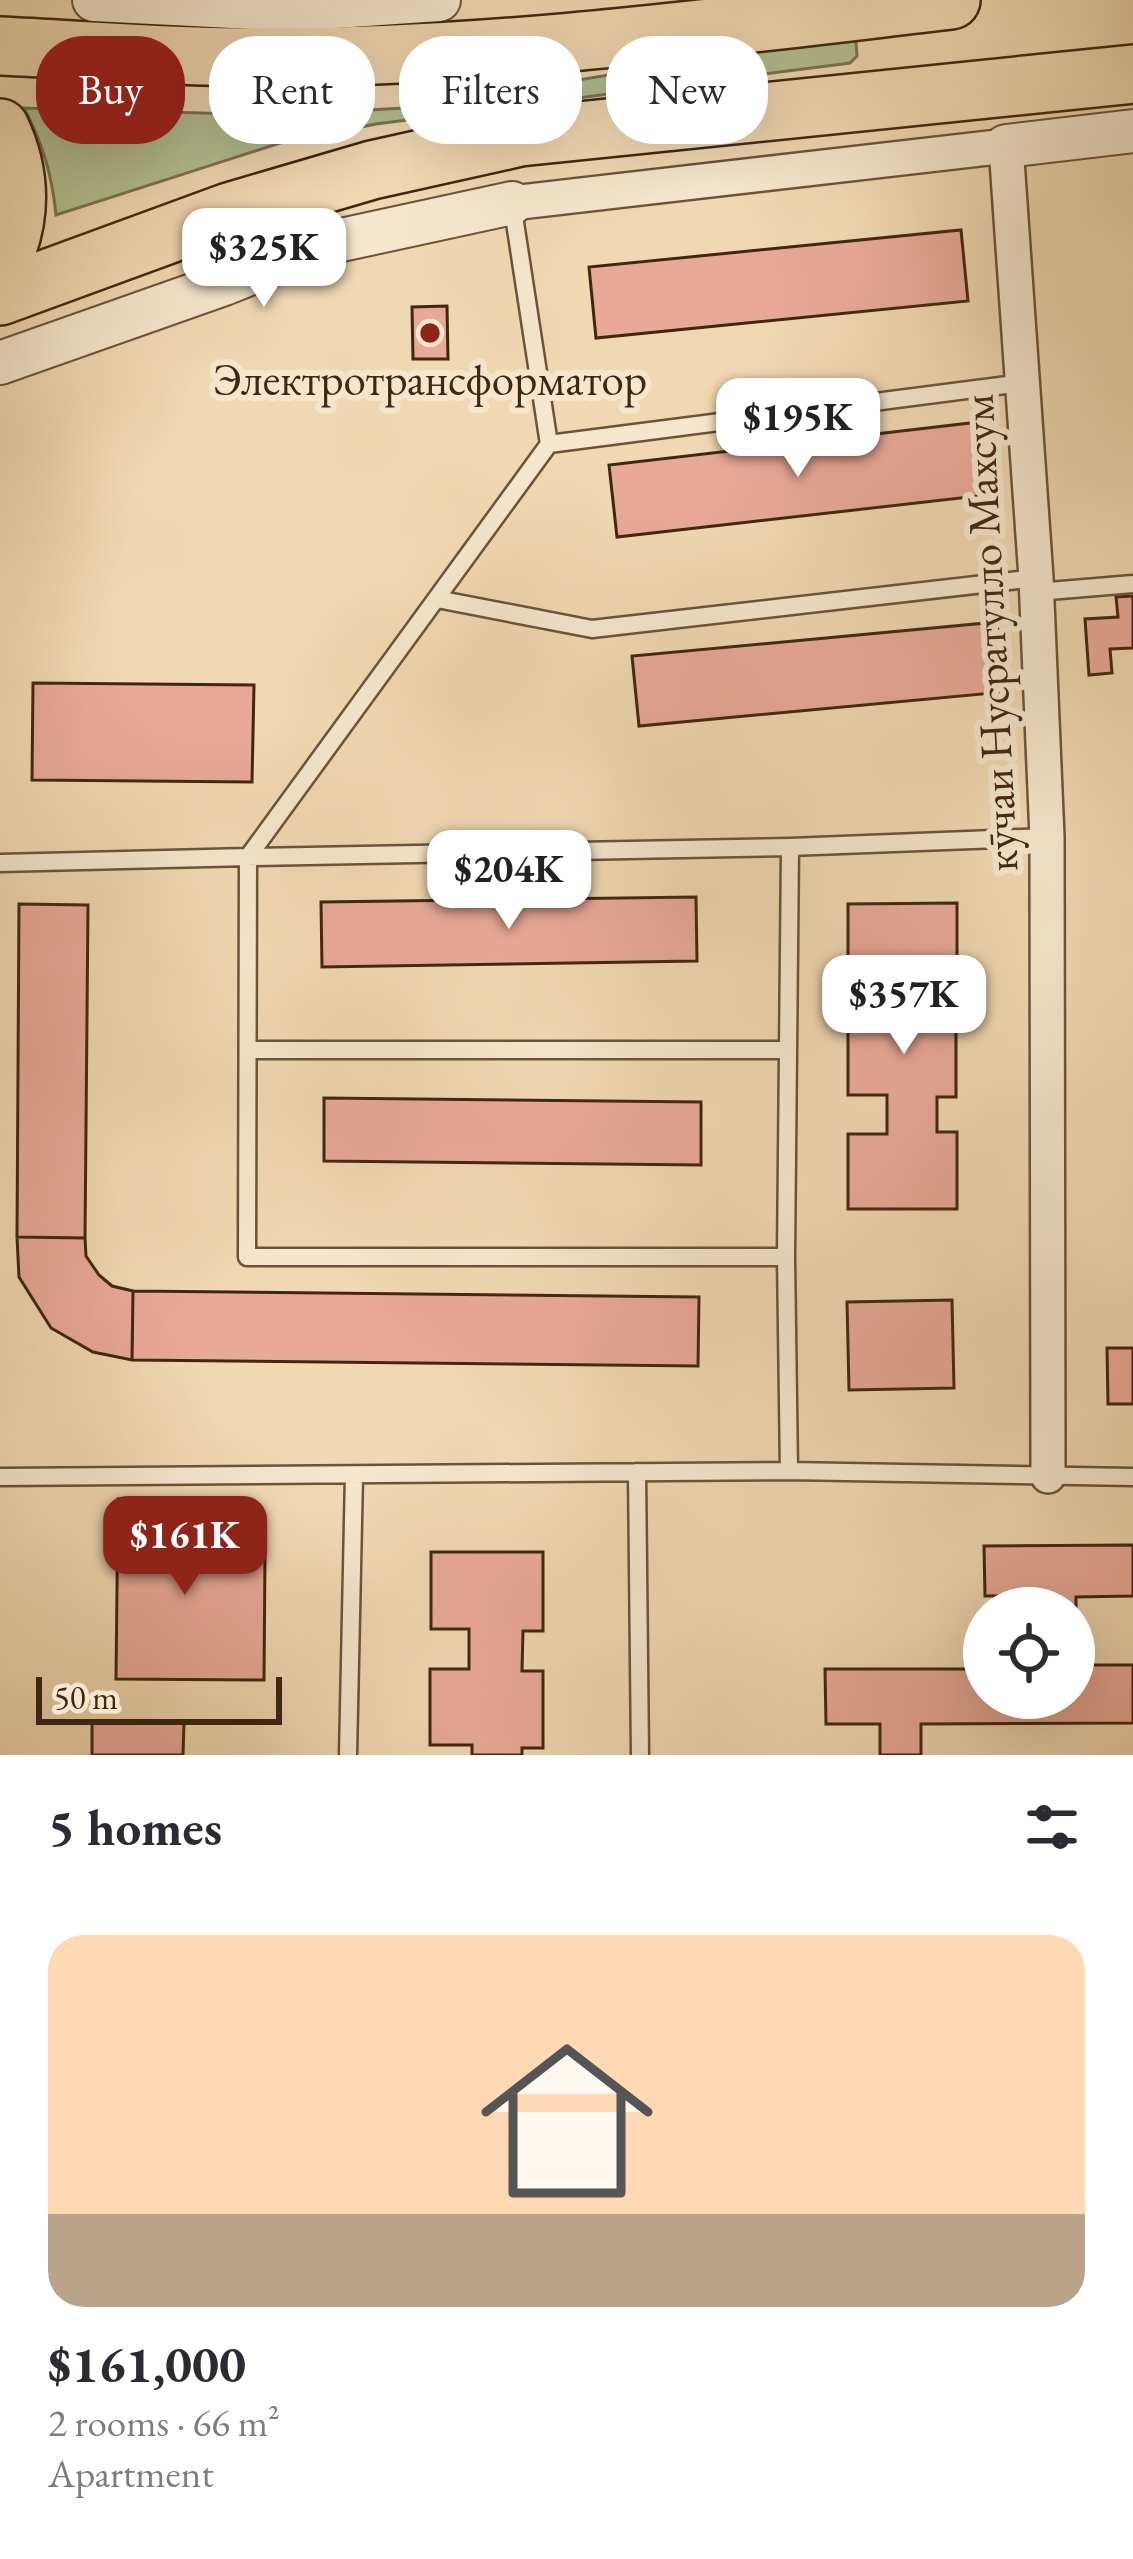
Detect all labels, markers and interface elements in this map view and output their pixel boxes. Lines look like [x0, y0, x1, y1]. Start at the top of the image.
chip: Buy [36, 36, 185, 144]
chip: Rent [209, 36, 375, 144]
chip: Filters [399, 36, 582, 144]
chip: New [606, 36, 768, 144]
pin: $325K [180, 208, 348, 310]
text: $325K [209, 221, 319, 272]
marker: Электротрансформатор [417, 320, 443, 346]
place label: Электротрансформатор [213, 350, 647, 408]
pin: $195K [714, 378, 882, 480]
text: $195K [743, 391, 853, 442]
street label: кӯчаи Нусратулло Махсум [948, 393, 1030, 873]
pin: $204K [425, 830, 593, 932]
text: $204K [454, 843, 564, 894]
pin: $357K [820, 955, 988, 1057]
text: $357K [849, 968, 959, 1019]
pin: $161K [101, 1496, 269, 1598]
text: $161K [130, 1509, 240, 1560]
map controls [963, 1587, 1095, 1719]
button: locate [963, 1587, 1095, 1719]
scale bar [36, 1671, 282, 1724]
text: 50 m [54, 1676, 118, 1719]
text: 5 homes [48, 1794, 222, 1860]
icon: filters [1019, 1794, 1085, 1860]
icon: home [459, 2013, 675, 2229]
text: $161,000 [48, 2331, 246, 2397]
text: 2 rooms · 66 m² [48, 2397, 280, 2448]
text: Apartment [48, 2448, 214, 2499]

